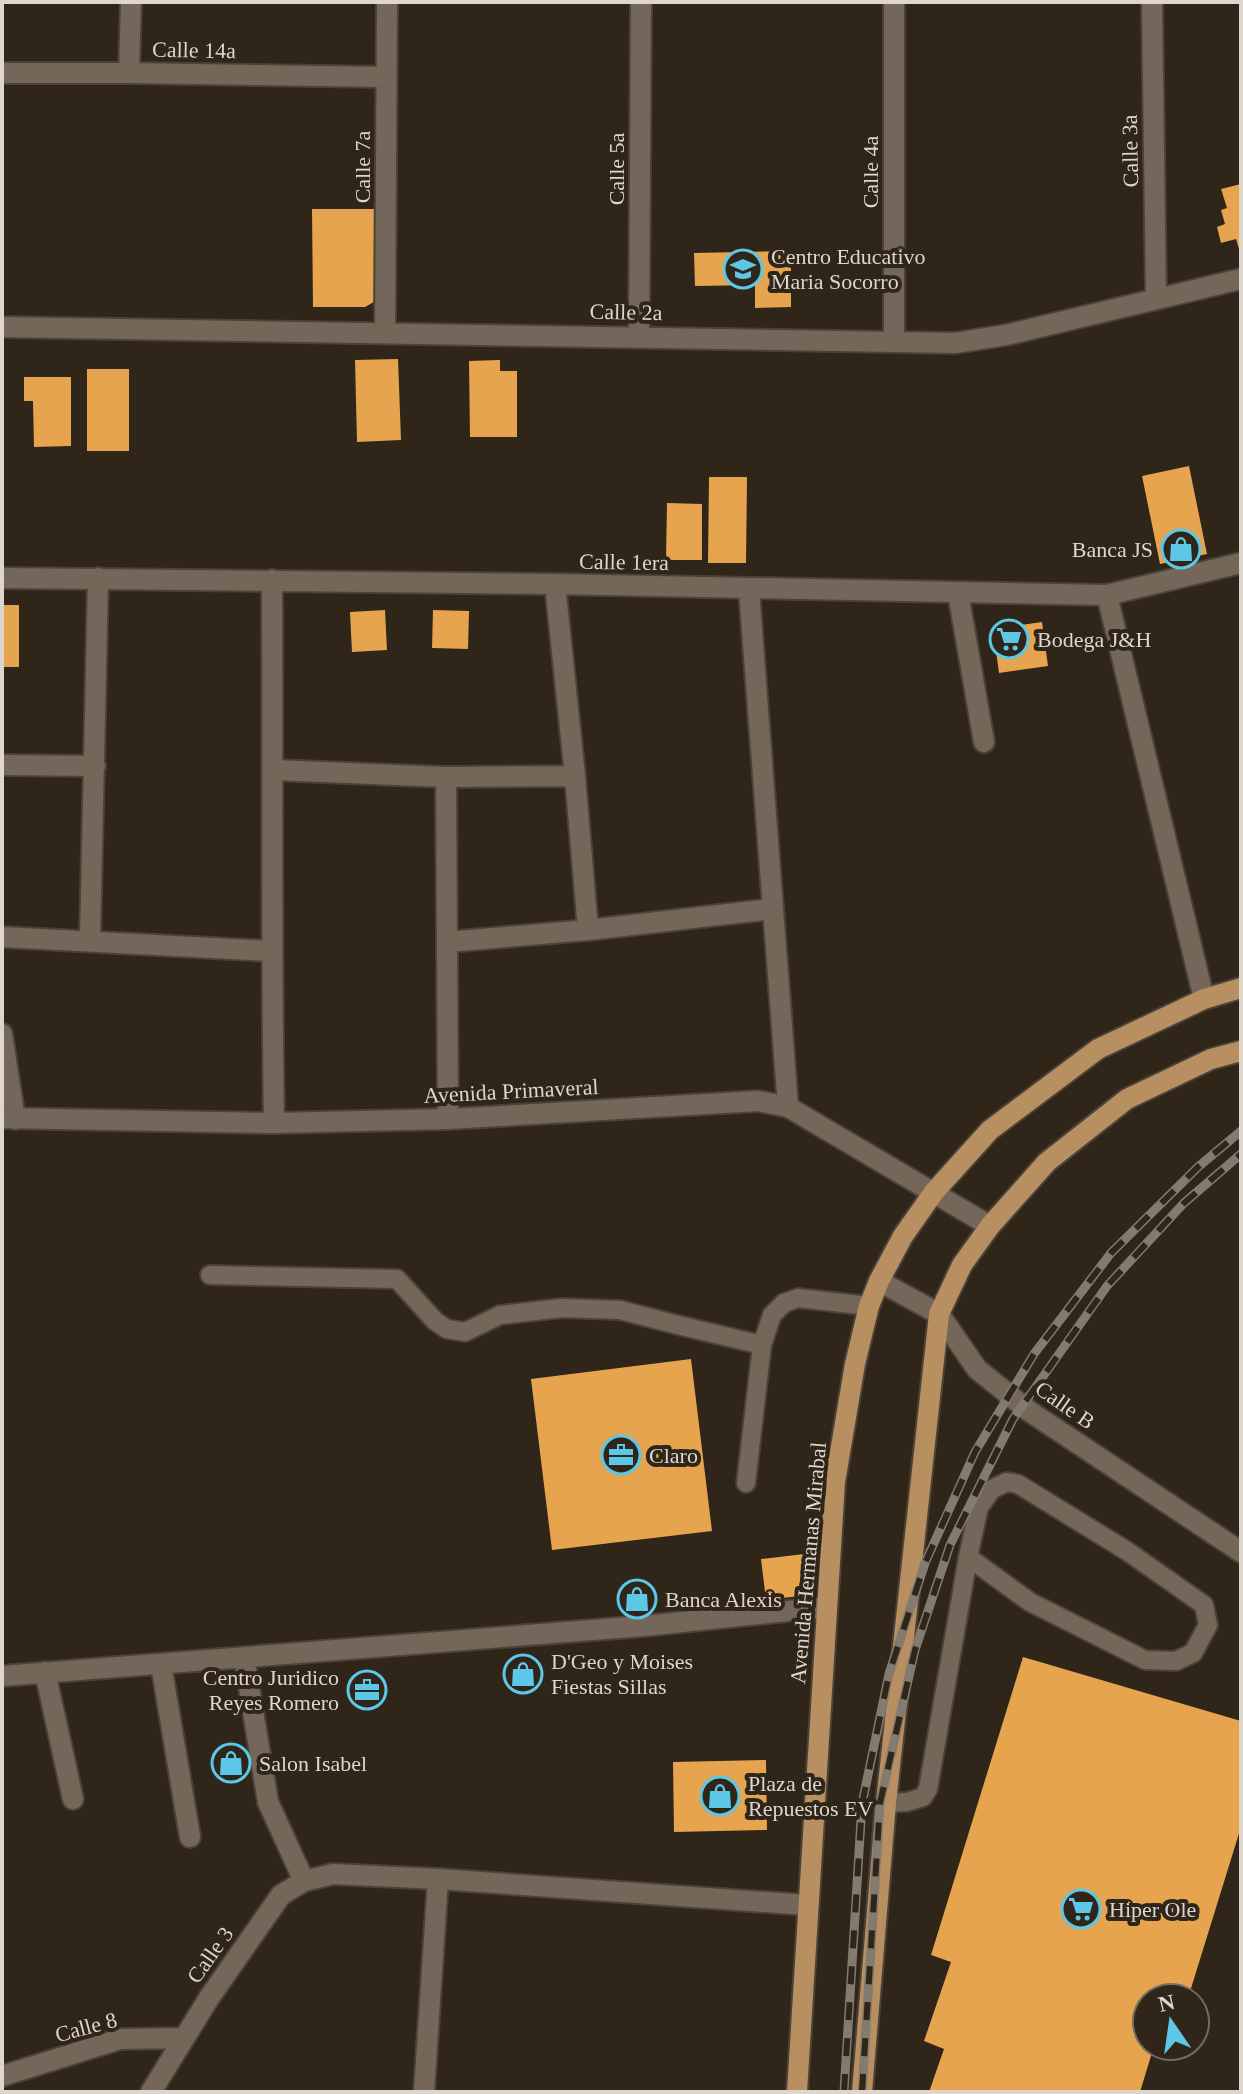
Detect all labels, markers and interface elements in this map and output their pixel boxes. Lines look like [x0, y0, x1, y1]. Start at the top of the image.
street label: Calle 14a [152, 37, 236, 63]
street label: Calle 3a [1117, 114, 1143, 188]
street label: Calle 7a [350, 130, 375, 203]
street label: Calle 5a [604, 132, 629, 205]
street label: Calle 4a [858, 135, 883, 208]
place label: Centro Educativo Maria Socorro [771, 244, 926, 294]
school or university icon: Centro Educativo Maria Socorro [722, 248, 764, 290]
street label: Calle 2a [589, 299, 663, 325]
shop icon: Banca JS [1160, 528, 1202, 570]
place label: Banca JS [1072, 537, 1153, 562]
street label: Calle 1era [579, 549, 669, 575]
supermarket icon: Bodega J&H [988, 618, 1030, 660]
place label: Bodega J&H [1037, 627, 1151, 652]
street label: Avenida Primaveral [423, 1074, 599, 1108]
street label: Calle B [1031, 1376, 1099, 1434]
office icon: Claro [600, 1434, 642, 1476]
street label: Avenida Hermanas Mirabal [785, 1441, 831, 1685]
place label: Claro [649, 1443, 698, 1468]
shop icon: Banca Alexis [616, 1578, 658, 1620]
place label: Banca Alexis [665, 1587, 782, 1612]
place label: D'Geo y Moises Fiestas Sillas [551, 1649, 693, 1699]
shop icon: D'Geo y Moises Fiestas Sillas [502, 1653, 544, 1695]
place label: Centro Juridico Reyes Romero [203, 1665, 339, 1715]
office icon: Centro Juridico Reyes Romero [346, 1669, 388, 1711]
shop icon: Salon Isabel [210, 1742, 252, 1784]
place label: Salon Isabel [259, 1751, 367, 1776]
place label: Plaza de Repuestos EV [748, 1771, 873, 1821]
shop icon: Plaza de Repuestos EV [699, 1775, 741, 1817]
supermarket icon: Hiper Ole [1060, 1888, 1102, 1930]
place label: Hiper Ole [1109, 1897, 1196, 1922]
street label: Calle 3 [182, 1922, 238, 1988]
north arrow [1131, 1982, 1211, 2062]
text: N [1156, 1989, 1177, 2017]
street label: Calle 8 [52, 2007, 120, 2047]

